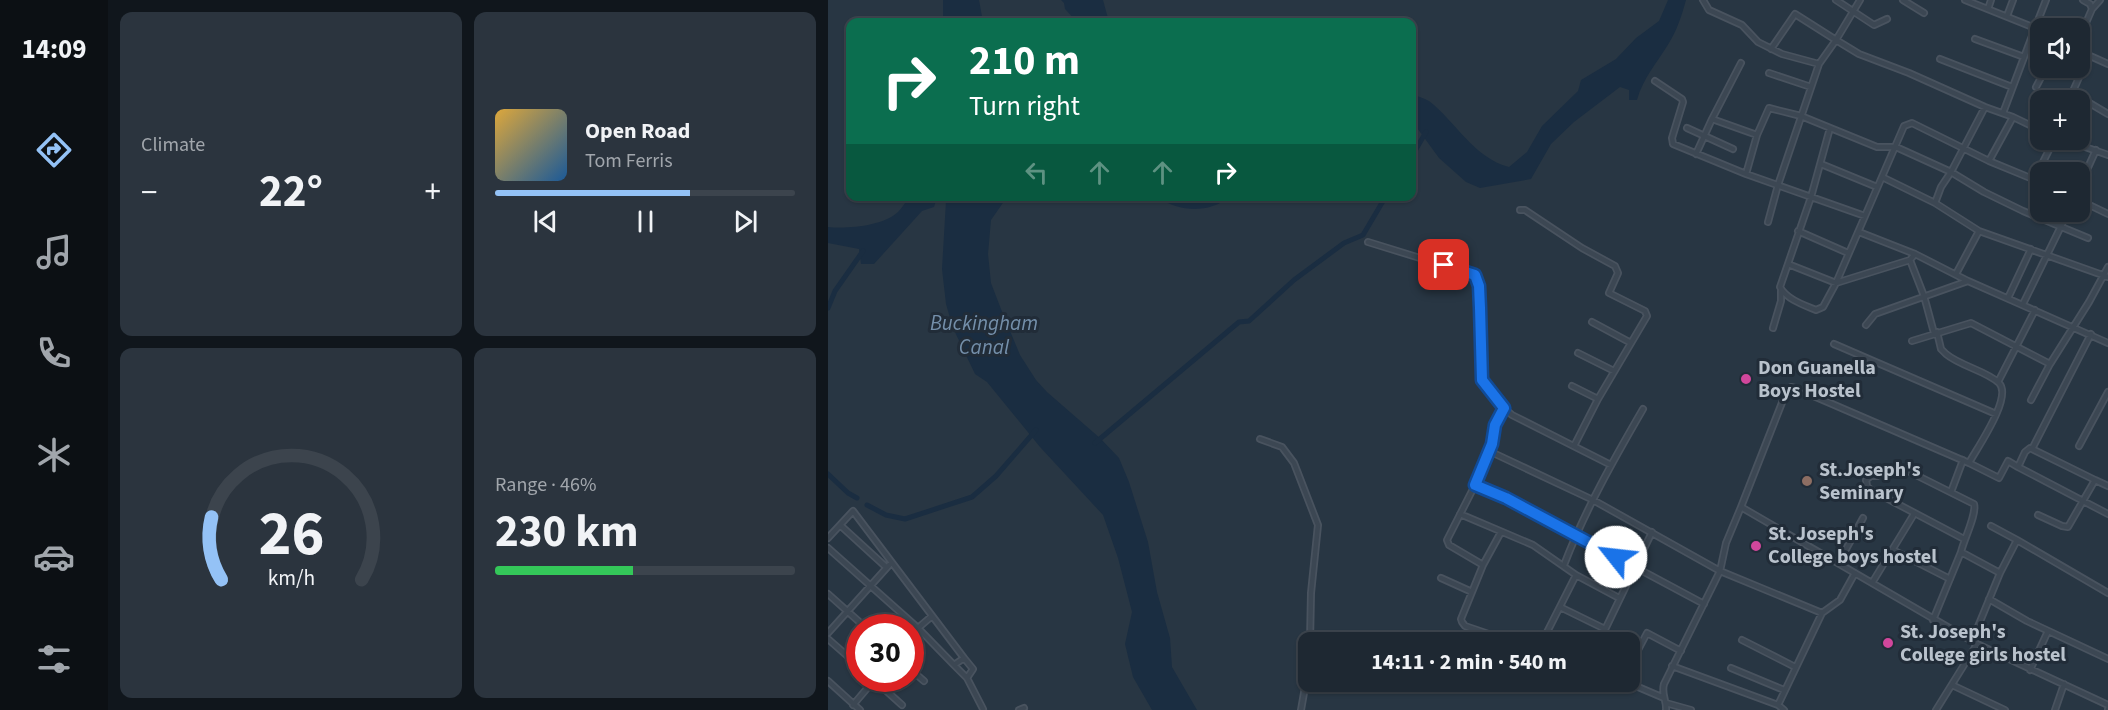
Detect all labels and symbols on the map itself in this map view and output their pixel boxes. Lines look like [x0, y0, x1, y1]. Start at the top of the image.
pin [1418, 239, 1469, 290]
water label: Buckingham Canal [930, 308, 1038, 362]
place label: Don Guanella Boys Hostel [1758, 354, 1876, 405]
marker: Don Guanella Boys Hostel [1739, 372, 1753, 386]
place label: St.Joseph's Seminary [1819, 456, 1921, 507]
marker: St.Joseph's Seminary [1800, 474, 1814, 488]
place label: St. Joseph's College boys hostel [1768, 520, 1937, 571]
position arrow [1584, 525, 1648, 589]
marker: St. Joseph's College boys hostel [1749, 539, 1763, 553]
speed limit sign: 30 [846, 614, 924, 692]
place label: St. Joseph's College girls hostel [1900, 618, 2066, 669]
marker: St. Joseph's College girls hostel [1881, 636, 1895, 650]

